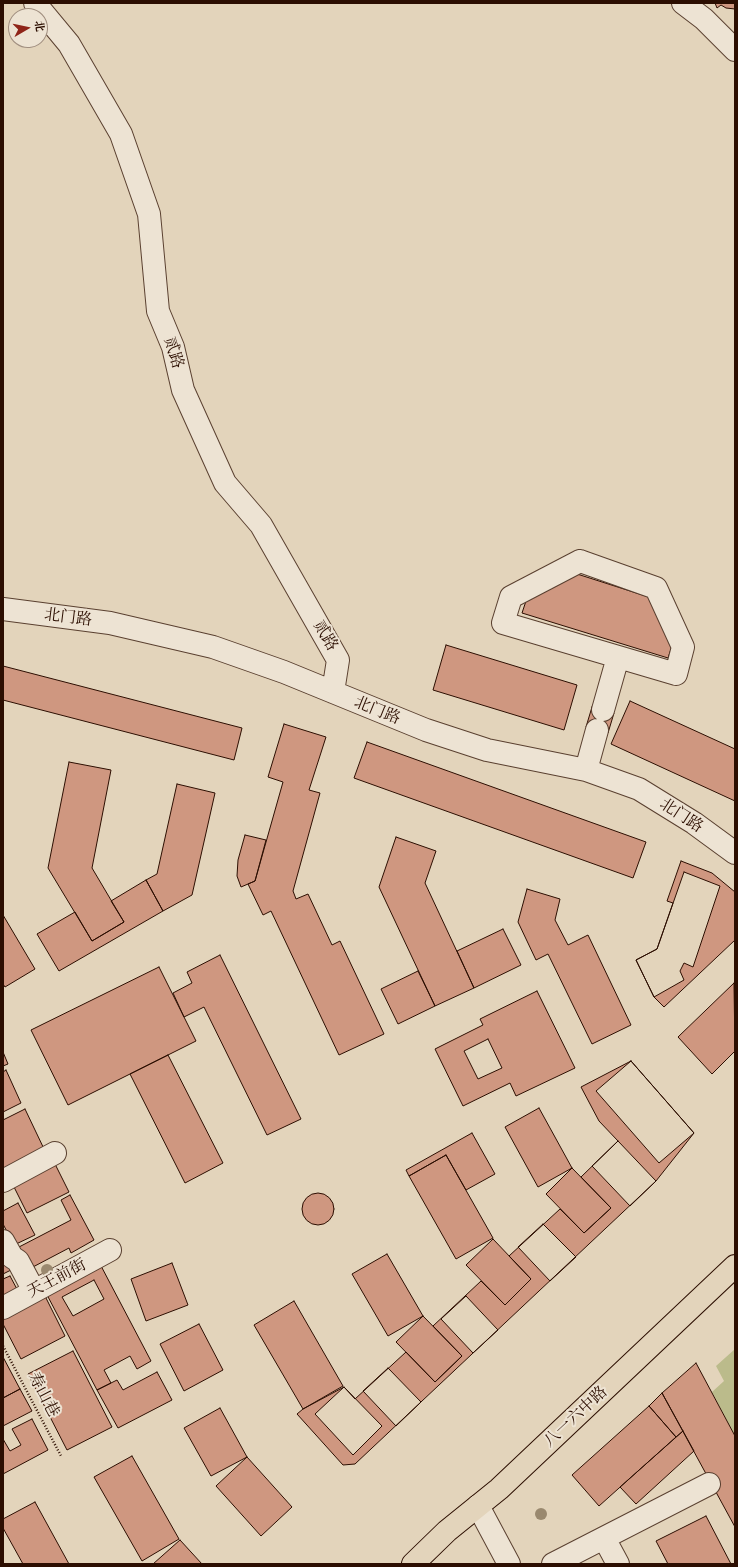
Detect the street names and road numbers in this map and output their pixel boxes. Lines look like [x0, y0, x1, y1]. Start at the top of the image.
street label: 贰路 [159, 335, 187, 371]
street label: 北门路 [43, 606, 93, 630]
street label: 贰路 [309, 617, 341, 655]
street label: 北门路 [351, 693, 403, 729]
street label: 北门路 [656, 795, 706, 837]
street label: 天王前街 [24, 1256, 90, 1302]
street label: 寿山巷 [23, 1369, 63, 1421]
street label: 八一六中路 [540, 1383, 612, 1451]

